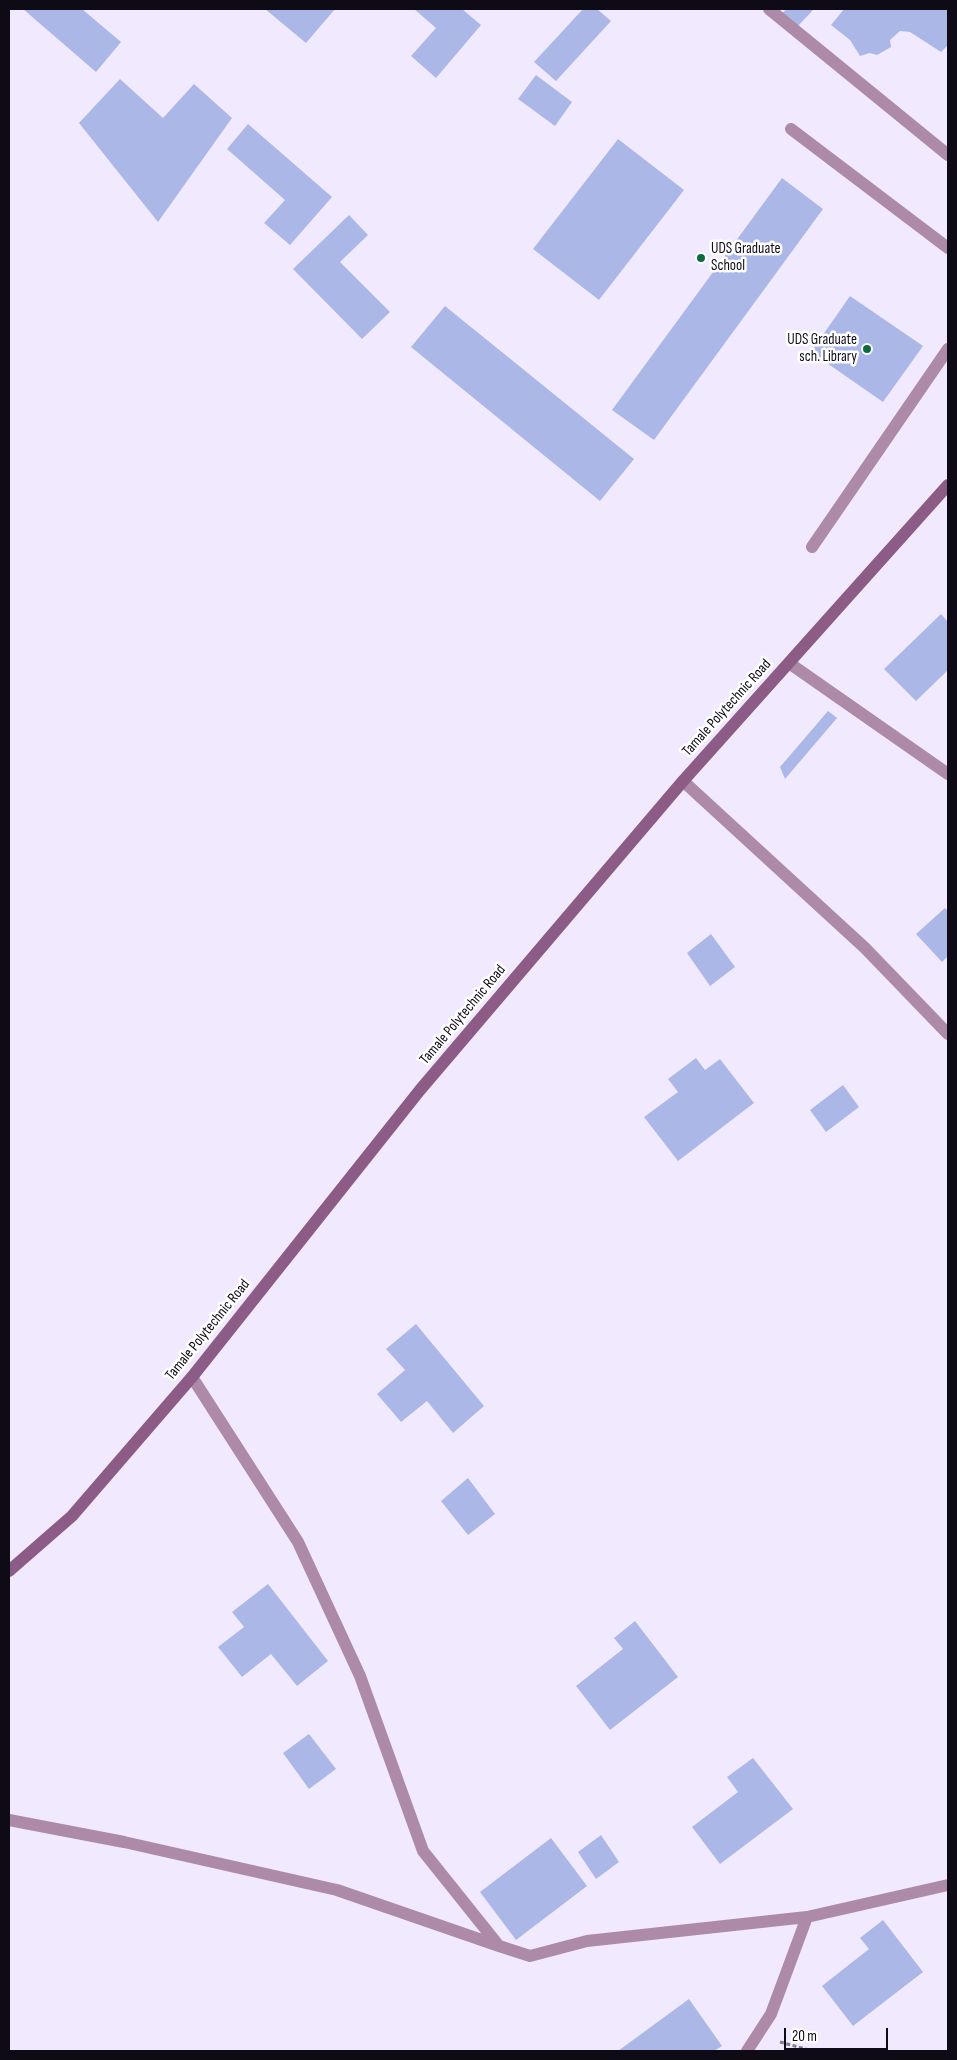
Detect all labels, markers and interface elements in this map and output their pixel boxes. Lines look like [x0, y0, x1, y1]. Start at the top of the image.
place label: UDS Graduate School [711, 240, 781, 275]
marker: UDS Graduate School [695, 252, 707, 264]
place label: UDS Graduate sch. Library [787, 331, 857, 366]
marker: UDS Graduate sch. Library [861, 343, 873, 355]
street label: Tamale Polytechnic Road [679, 656, 775, 760]
street label: Tamale Polytechnic Road [416, 962, 510, 1068]
street label: Tamale Polytechnic Road [162, 1276, 254, 1384]
scale bar [787, 2018, 891, 2050]
text: 20 m [792, 2027, 817, 2046]

